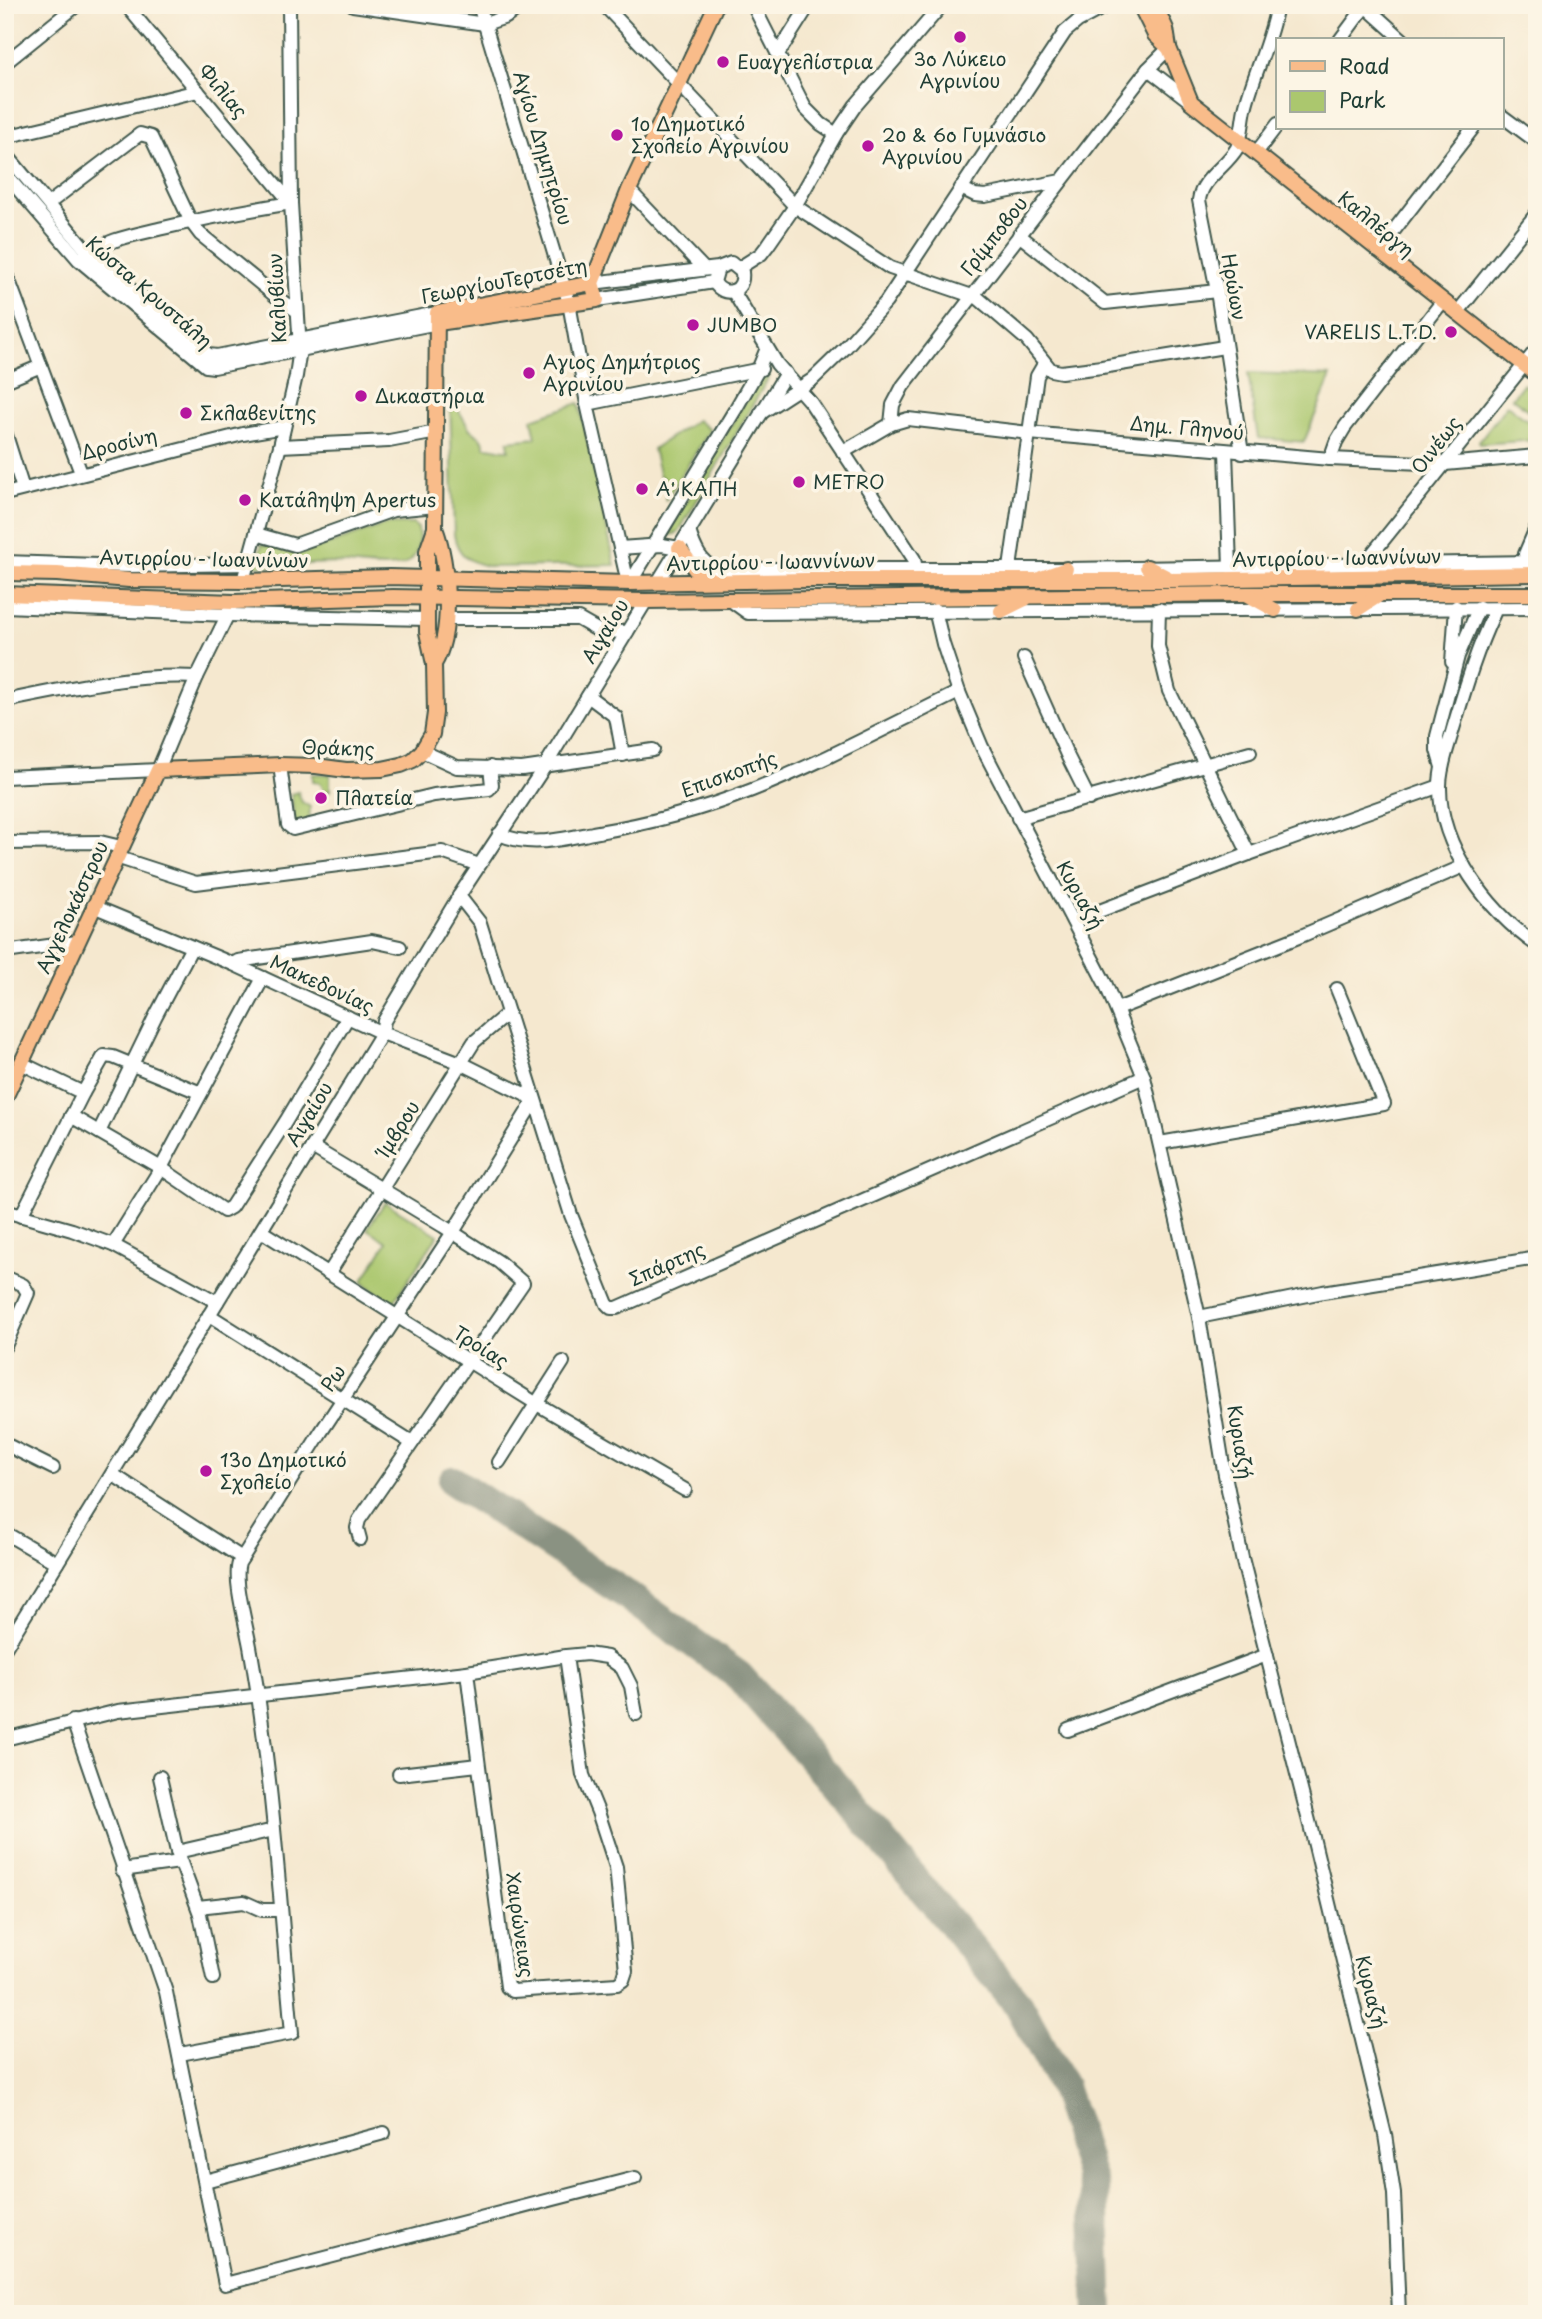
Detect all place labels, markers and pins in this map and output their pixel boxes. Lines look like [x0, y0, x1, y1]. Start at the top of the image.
marker: 3ο Λύκειο Αγρινίου [952, 29, 968, 45]
place label: 3ο Λύκειο Αγρινίου [913, 44, 1007, 94]
place label: Ευαγγελίστρια [737, 47, 873, 75]
marker: Ευαγγελίστρια [715, 54, 731, 70]
place label: 1ο Δημοτικό Σχολείο Αγρινίου [631, 109, 789, 159]
place label: 2ο & 6ο Γυμνάσιο Αγρινίου [882, 120, 1046, 170]
marker: 1ο Δημοτικό Σχολείο Αγρινίου [609, 127, 625, 143]
marker: 2ο & 6ο Γυμνάσιο Αγρινίου [860, 138, 876, 154]
place label: JUMBO [707, 310, 777, 338]
marker: JUMBO [685, 317, 701, 333]
place label: VARELIS L.T.D. [1304, 317, 1437, 345]
marker: VARELIS L.T.D. [1443, 324, 1459, 340]
place label: Αγιος Δημήτριος Αγρινίου [543, 347, 701, 397]
marker: Αγιος Δημήτριος Αγρινίου [521, 365, 537, 381]
place label: Δικαστήρια [375, 381, 485, 409]
marker: Δικαστήρια [353, 388, 369, 404]
place label: Σκλαβενίτης [200, 398, 317, 426]
marker: Σκλαβενίτης [178, 405, 194, 421]
place label: METRO [813, 467, 885, 495]
place label: Α' ΚΑΠΗ [656, 474, 738, 502]
marker: METRO [791, 474, 807, 490]
marker: Α' ΚΑΠΗ [634, 481, 650, 497]
place label: Κατάληψη Apertus [259, 485, 436, 513]
marker: Κατάληψη Apertus [237, 492, 253, 508]
place label: Πλατεία [335, 783, 413, 811]
marker: Πλατεία [313, 790, 329, 806]
place label: 13ο Δημοτικό Σχολείο [220, 1445, 347, 1495]
marker: 13ο Δημοτικό Σχολείο [198, 1463, 214, 1479]

